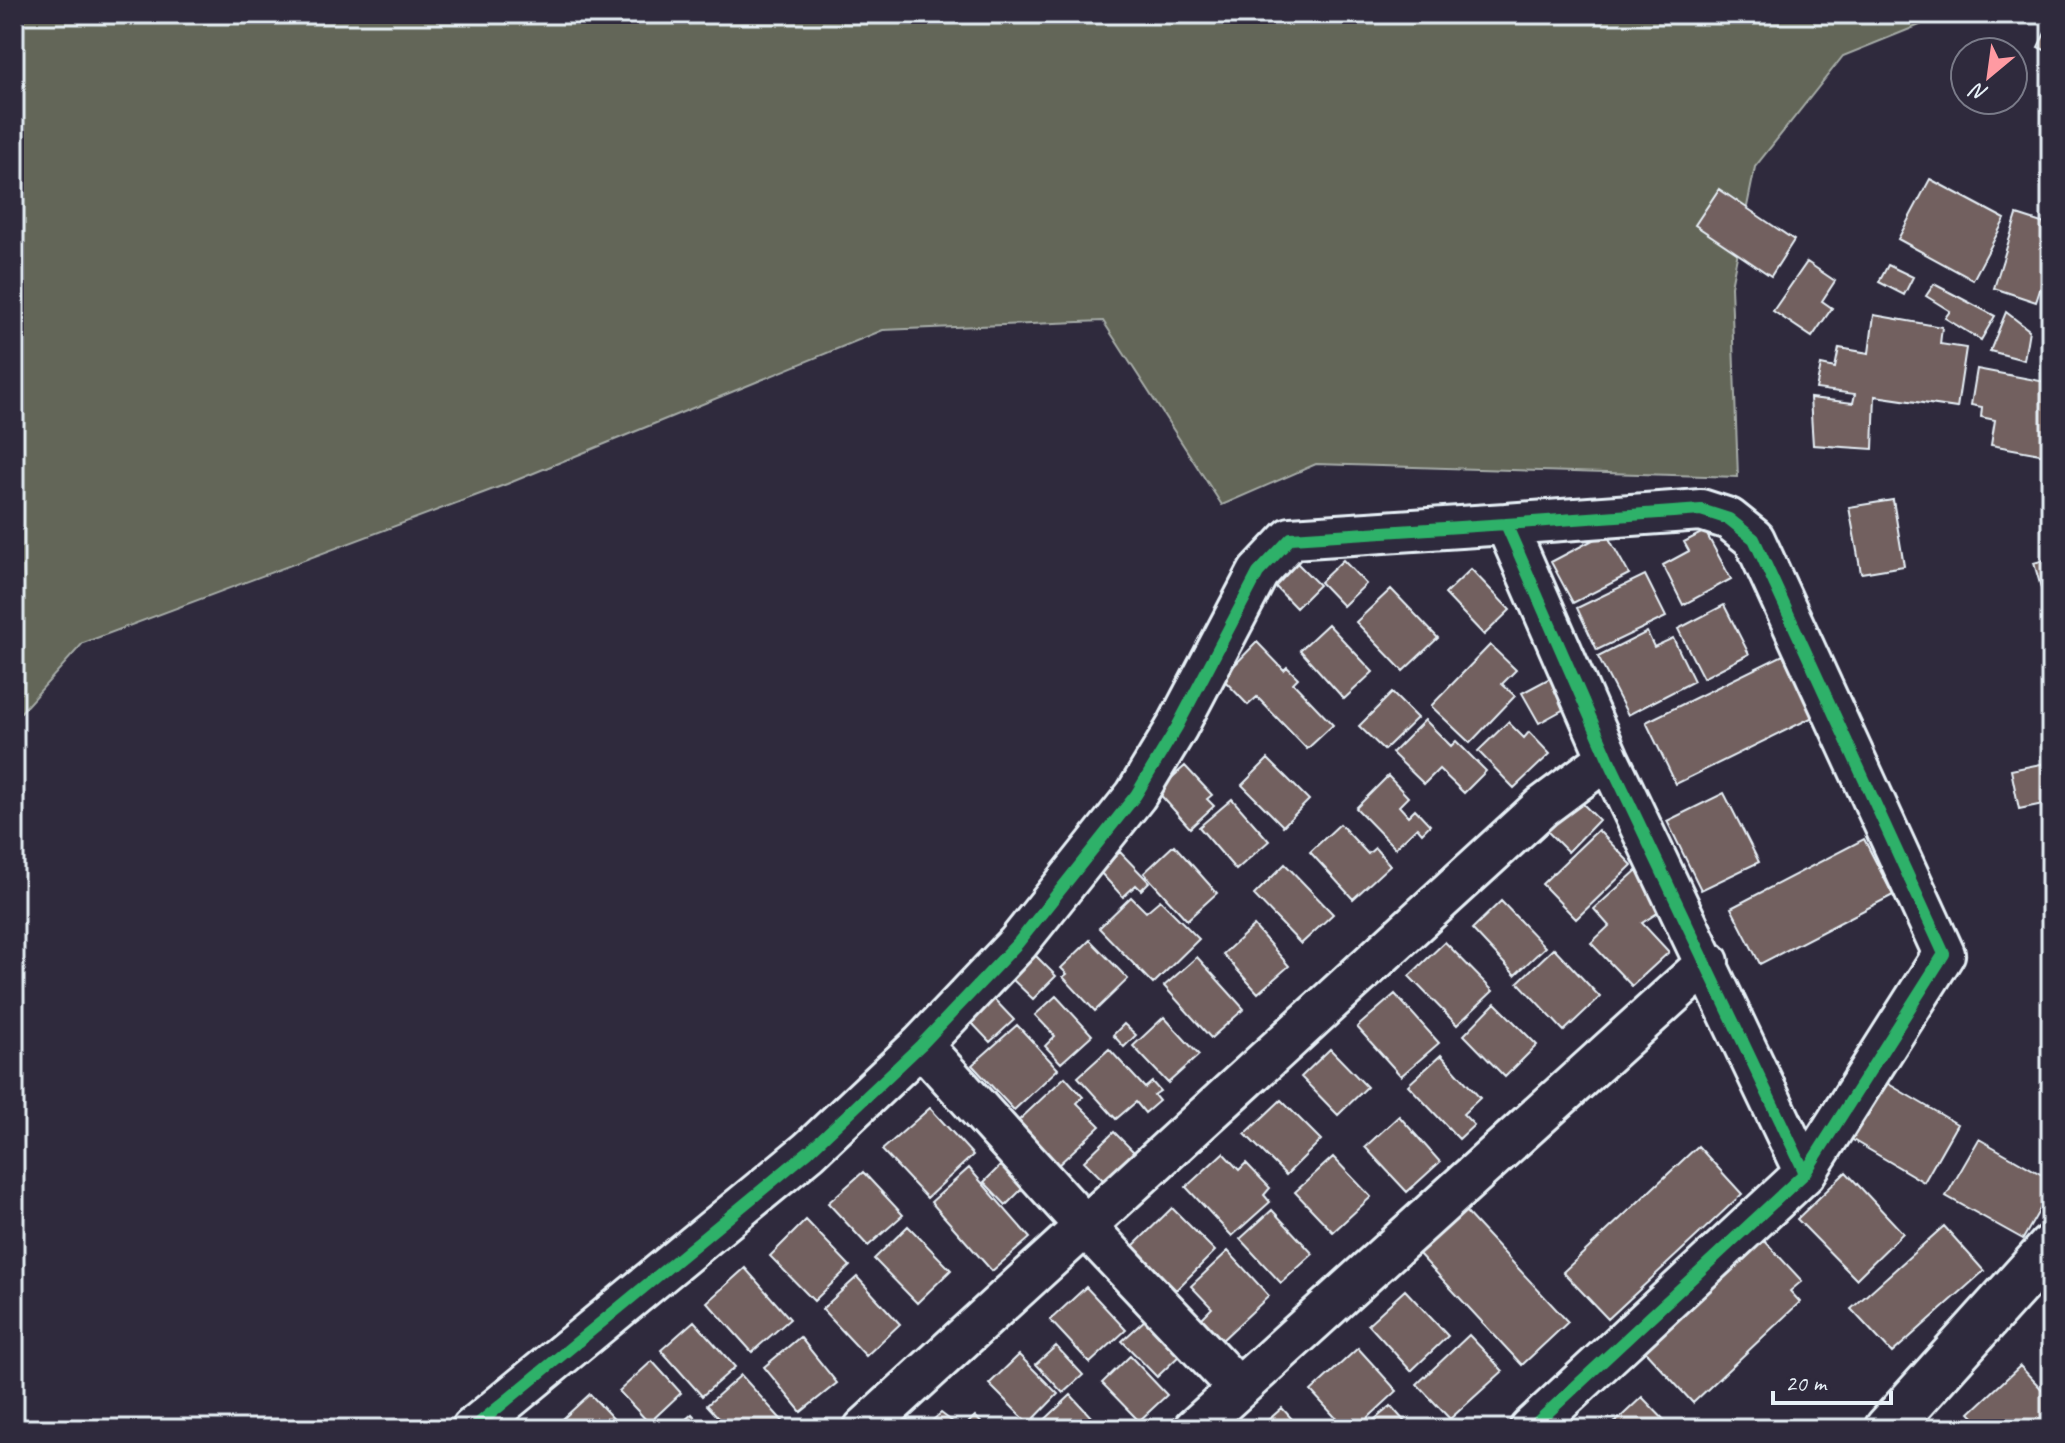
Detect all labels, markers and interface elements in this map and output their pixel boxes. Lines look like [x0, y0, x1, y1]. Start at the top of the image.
north arrow [1949, 36, 2029, 116]
text: N [1964, 75, 1993, 108]
scale bar [1773, 1355, 1891, 1405]
text: 20 m [1785, 1368, 1828, 1398]

